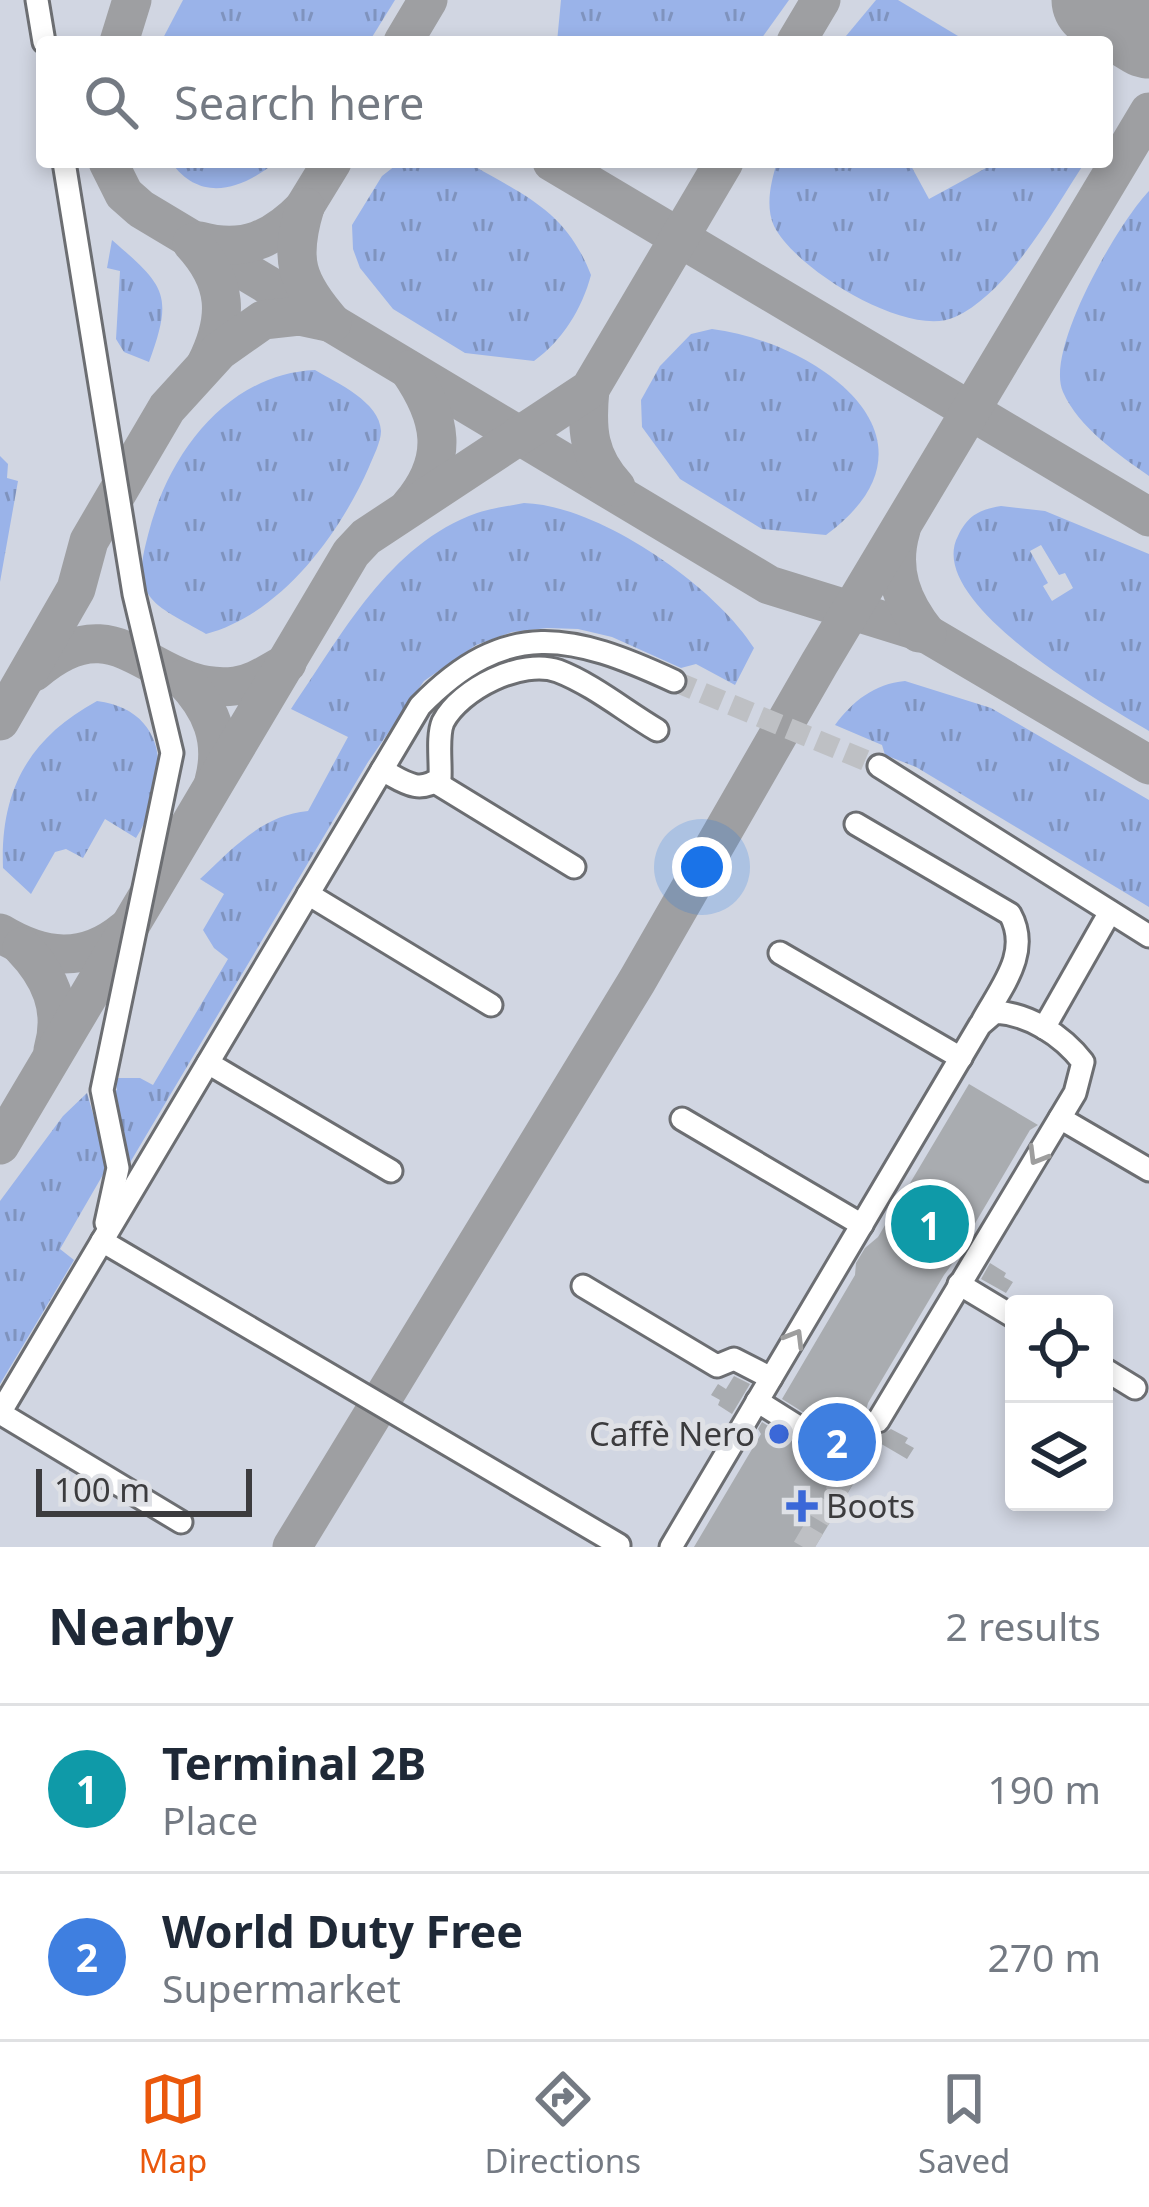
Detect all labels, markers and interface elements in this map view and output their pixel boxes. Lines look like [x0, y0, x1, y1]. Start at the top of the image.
search box [36, 36, 1113, 168]
icon: search [78, 69, 144, 135]
text: Search here [174, 72, 424, 133]
your location [672, 837, 732, 897]
one-way arrow [1029, 1143, 1051, 1165]
pin: 1 [891, 1179, 969, 1269]
map controls [1005, 1295, 1113, 1511]
button: locate [1005, 1295, 1113, 1403]
one-way arrow [780, 1329, 803, 1351]
pin: 2 [798, 1397, 876, 1487]
button: layers [1005, 1403, 1113, 1511]
place label: Caffè Nero [589, 1411, 755, 1456]
marker: Caffè Nero [766, 1421, 792, 1447]
scale bar [36, 1463, 252, 1516]
text: 100 m [54, 1467, 150, 1512]
place label: Boots [826, 1483, 915, 1528]
marker: Boots [789, 1493, 815, 1519]
text: Nearby [48, 1590, 234, 1660]
text: 2 results [946, 1599, 1101, 1652]
text: Terminal 2B [162, 1732, 426, 1793]
text: 1 [76, 1762, 98, 1815]
text: 190 m [987, 1762, 1101, 1815]
text: Place [162, 1793, 258, 1846]
text: World Duty Free [162, 1900, 523, 1961]
text: 2 [76, 1930, 98, 1983]
text: 270 m [987, 1930, 1101, 1983]
text: Supermarket [162, 1961, 401, 2014]
tab: Map [139, 2066, 207, 2183]
tab: Directions [484, 2066, 641, 2183]
tab: Saved [918, 2066, 1010, 2183]

